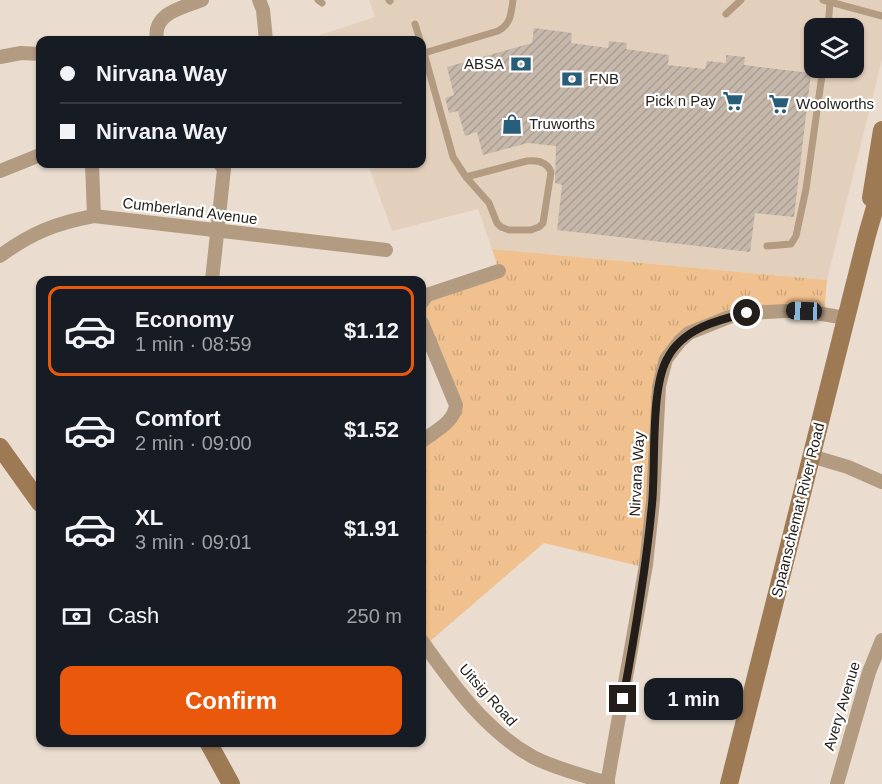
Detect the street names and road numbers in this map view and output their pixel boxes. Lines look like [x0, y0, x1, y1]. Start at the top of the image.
street label: Cumberland Avenue [122, 194, 258, 227]
street label: Spaanschemat River Road [768, 421, 827, 599]
street label: Nirvana Way [626, 430, 647, 517]
street label: Avery Avenue [820, 659, 863, 752]
street label: Uitsig Road [456, 660, 521, 729]

